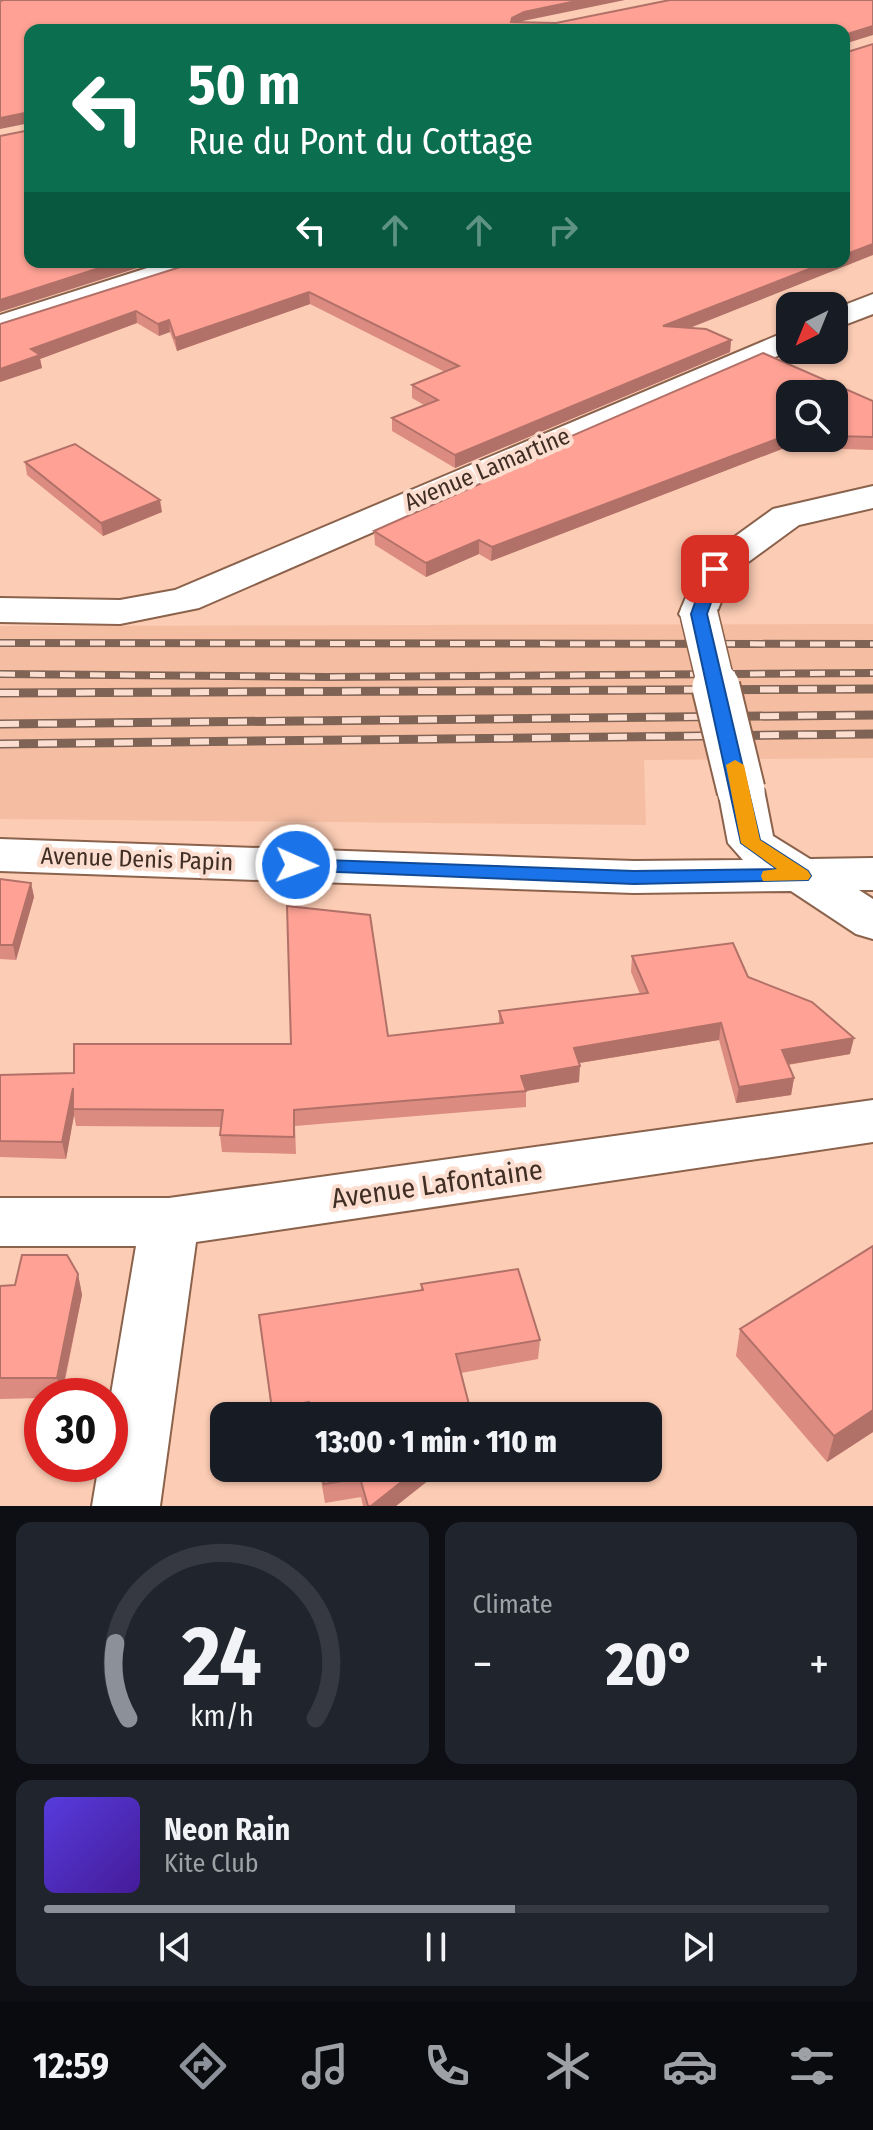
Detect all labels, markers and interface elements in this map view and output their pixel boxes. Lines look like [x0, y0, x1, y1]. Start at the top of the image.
text: 50 m [188, 52, 300, 119]
icon: left [56, 56, 160, 160]
text: Rue du Pont du Cottage [188, 120, 533, 164]
icon: left [289, 208, 333, 252]
icon: ahead [373, 208, 417, 252]
icon: ahead [457, 208, 501, 252]
icon: right [541, 208, 585, 252]
north arrow [776, 292, 848, 364]
map controls [776, 292, 848, 452]
button: search [776, 380, 848, 452]
street label: Avenue Lamartine [400, 422, 574, 516]
pin [681, 535, 749, 603]
icon: arrive [693, 547, 737, 591]
position arrow [254, 823, 338, 907]
street label: Avenue Denis Papin [40, 842, 234, 876]
street label: Avenue Lafontaine [329, 1153, 545, 1215]
speed limit sign: 30 [24, 1378, 128, 1482]
text: 13:00 · 1 min · 110 m [315, 1424, 557, 1460]
text: Climate [473, 1589, 553, 1620]
text: 24 [181, 1607, 262, 1707]
text: 20° [606, 1629, 695, 1701]
text: − [473, 1638, 492, 1691]
text: + [809, 1638, 829, 1691]
text: km/h [190, 1699, 254, 1734]
text: Neon Rain [164, 1812, 290, 1848]
text: Kite Club [164, 1848, 259, 1879]
icon: previous [153, 1925, 197, 1969]
icon: pause [414, 1925, 458, 1969]
icon: next [676, 1925, 720, 1969]
icon: directions [175, 2038, 231, 2094]
icon: music [297, 2038, 353, 2094]
icon: phone [419, 2038, 475, 2094]
icon: climate [540, 2038, 596, 2094]
icon: car [662, 2038, 718, 2094]
icon: filters [784, 2038, 840, 2094]
text: 12:59 [33, 2044, 109, 2088]

